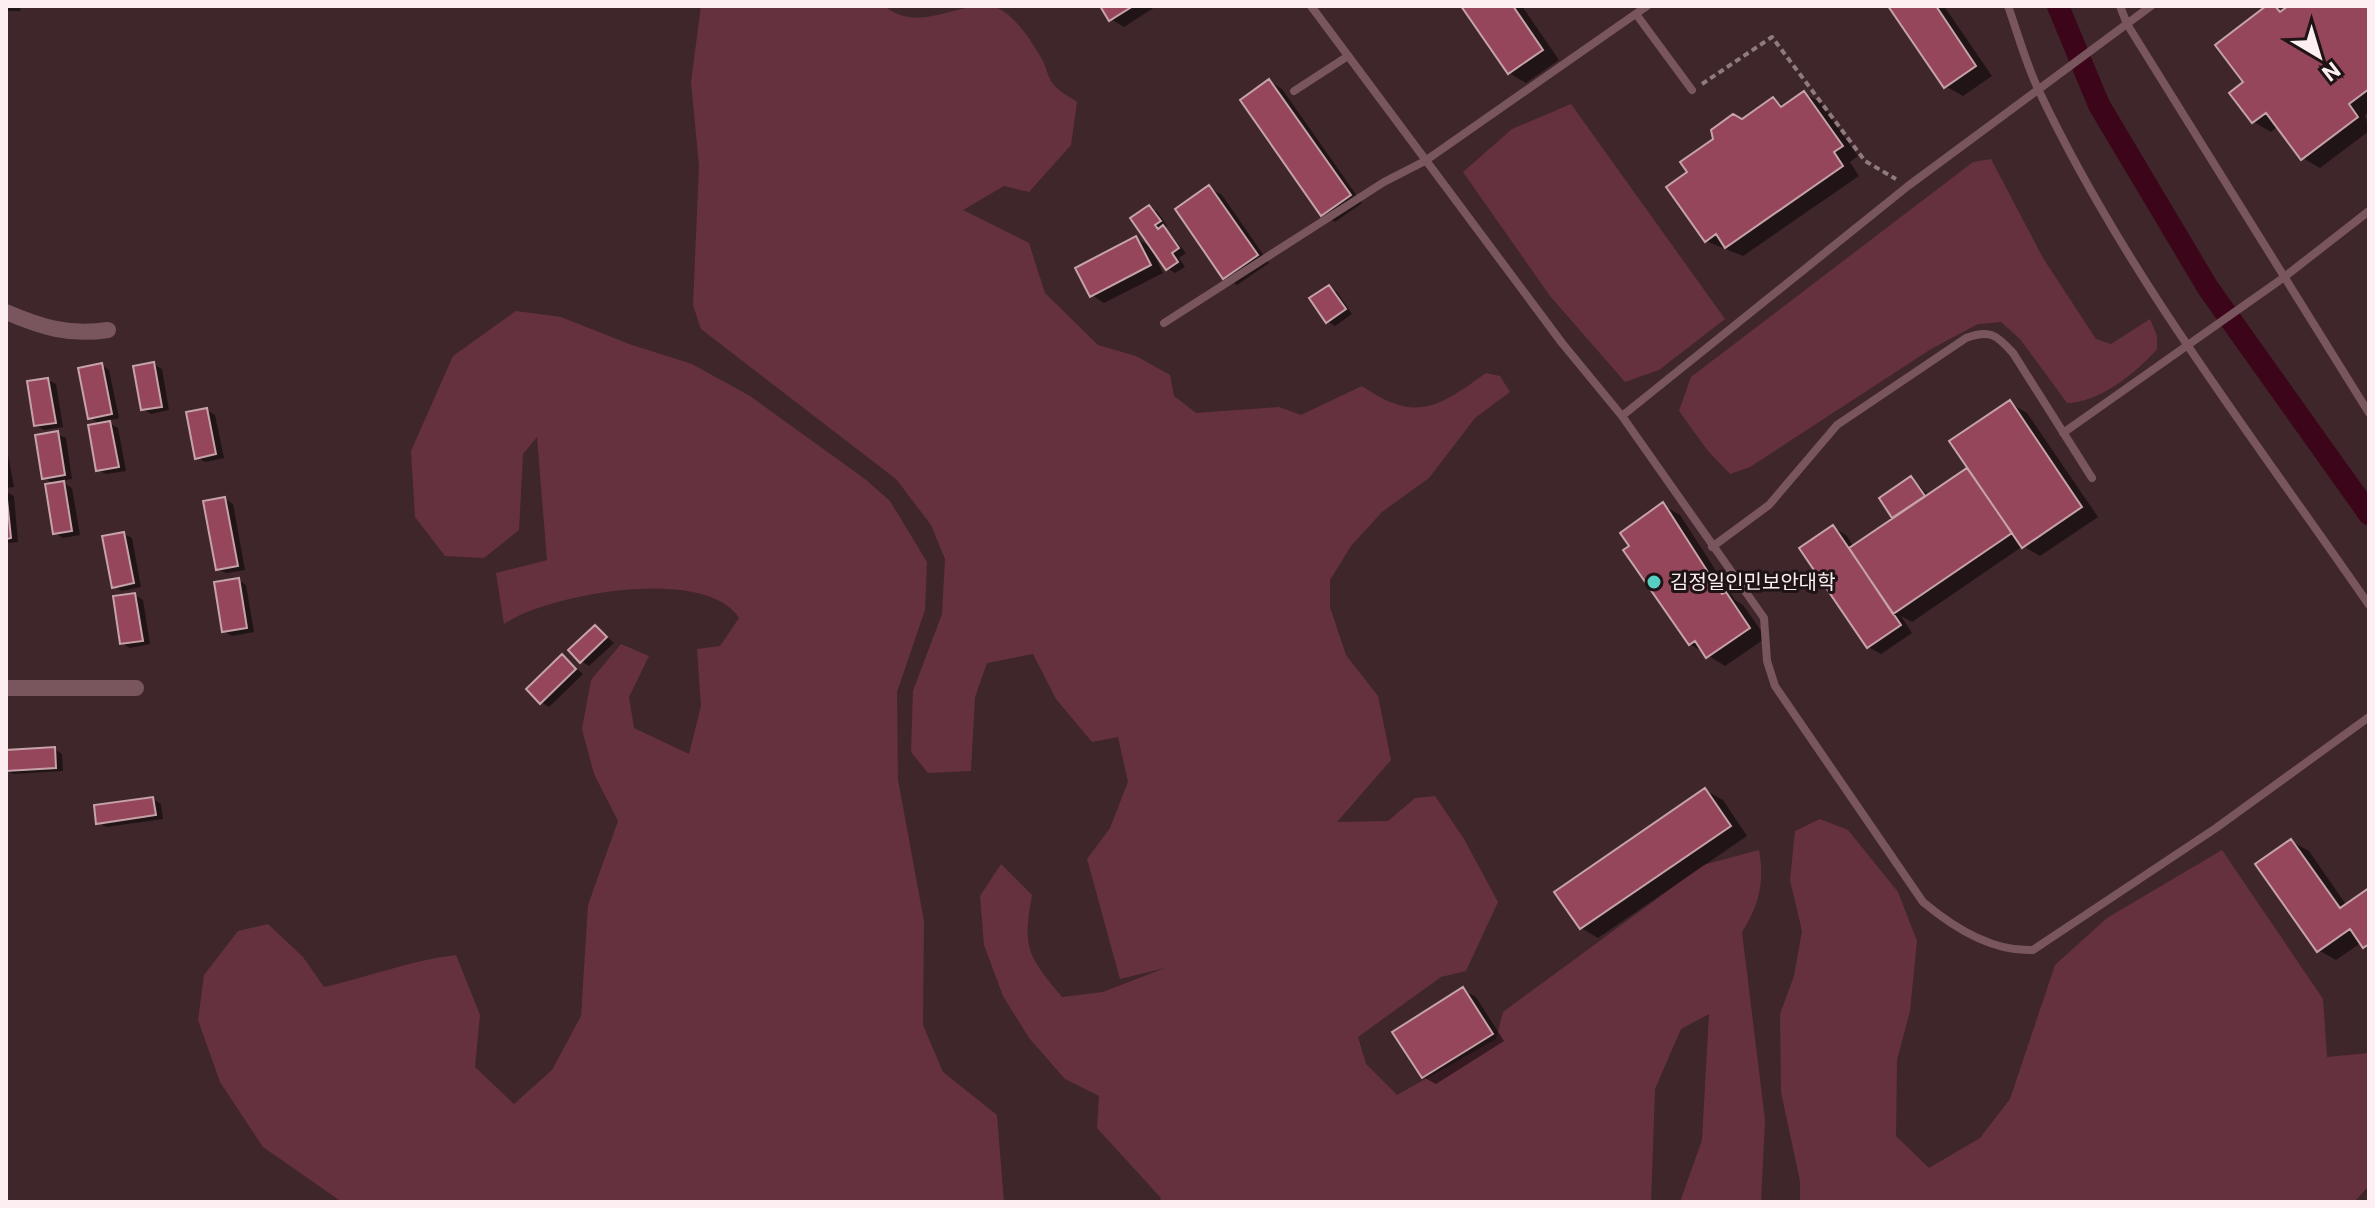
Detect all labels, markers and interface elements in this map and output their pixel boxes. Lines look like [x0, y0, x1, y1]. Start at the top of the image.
north arrow [2279, 16, 2359, 96]
text: N [2317, 57, 2345, 86]
place label: 김정일인민보안대학 [1670, 570, 1836, 594]
marker: 김정일인민보안대학 [1645, 573, 1663, 591]

